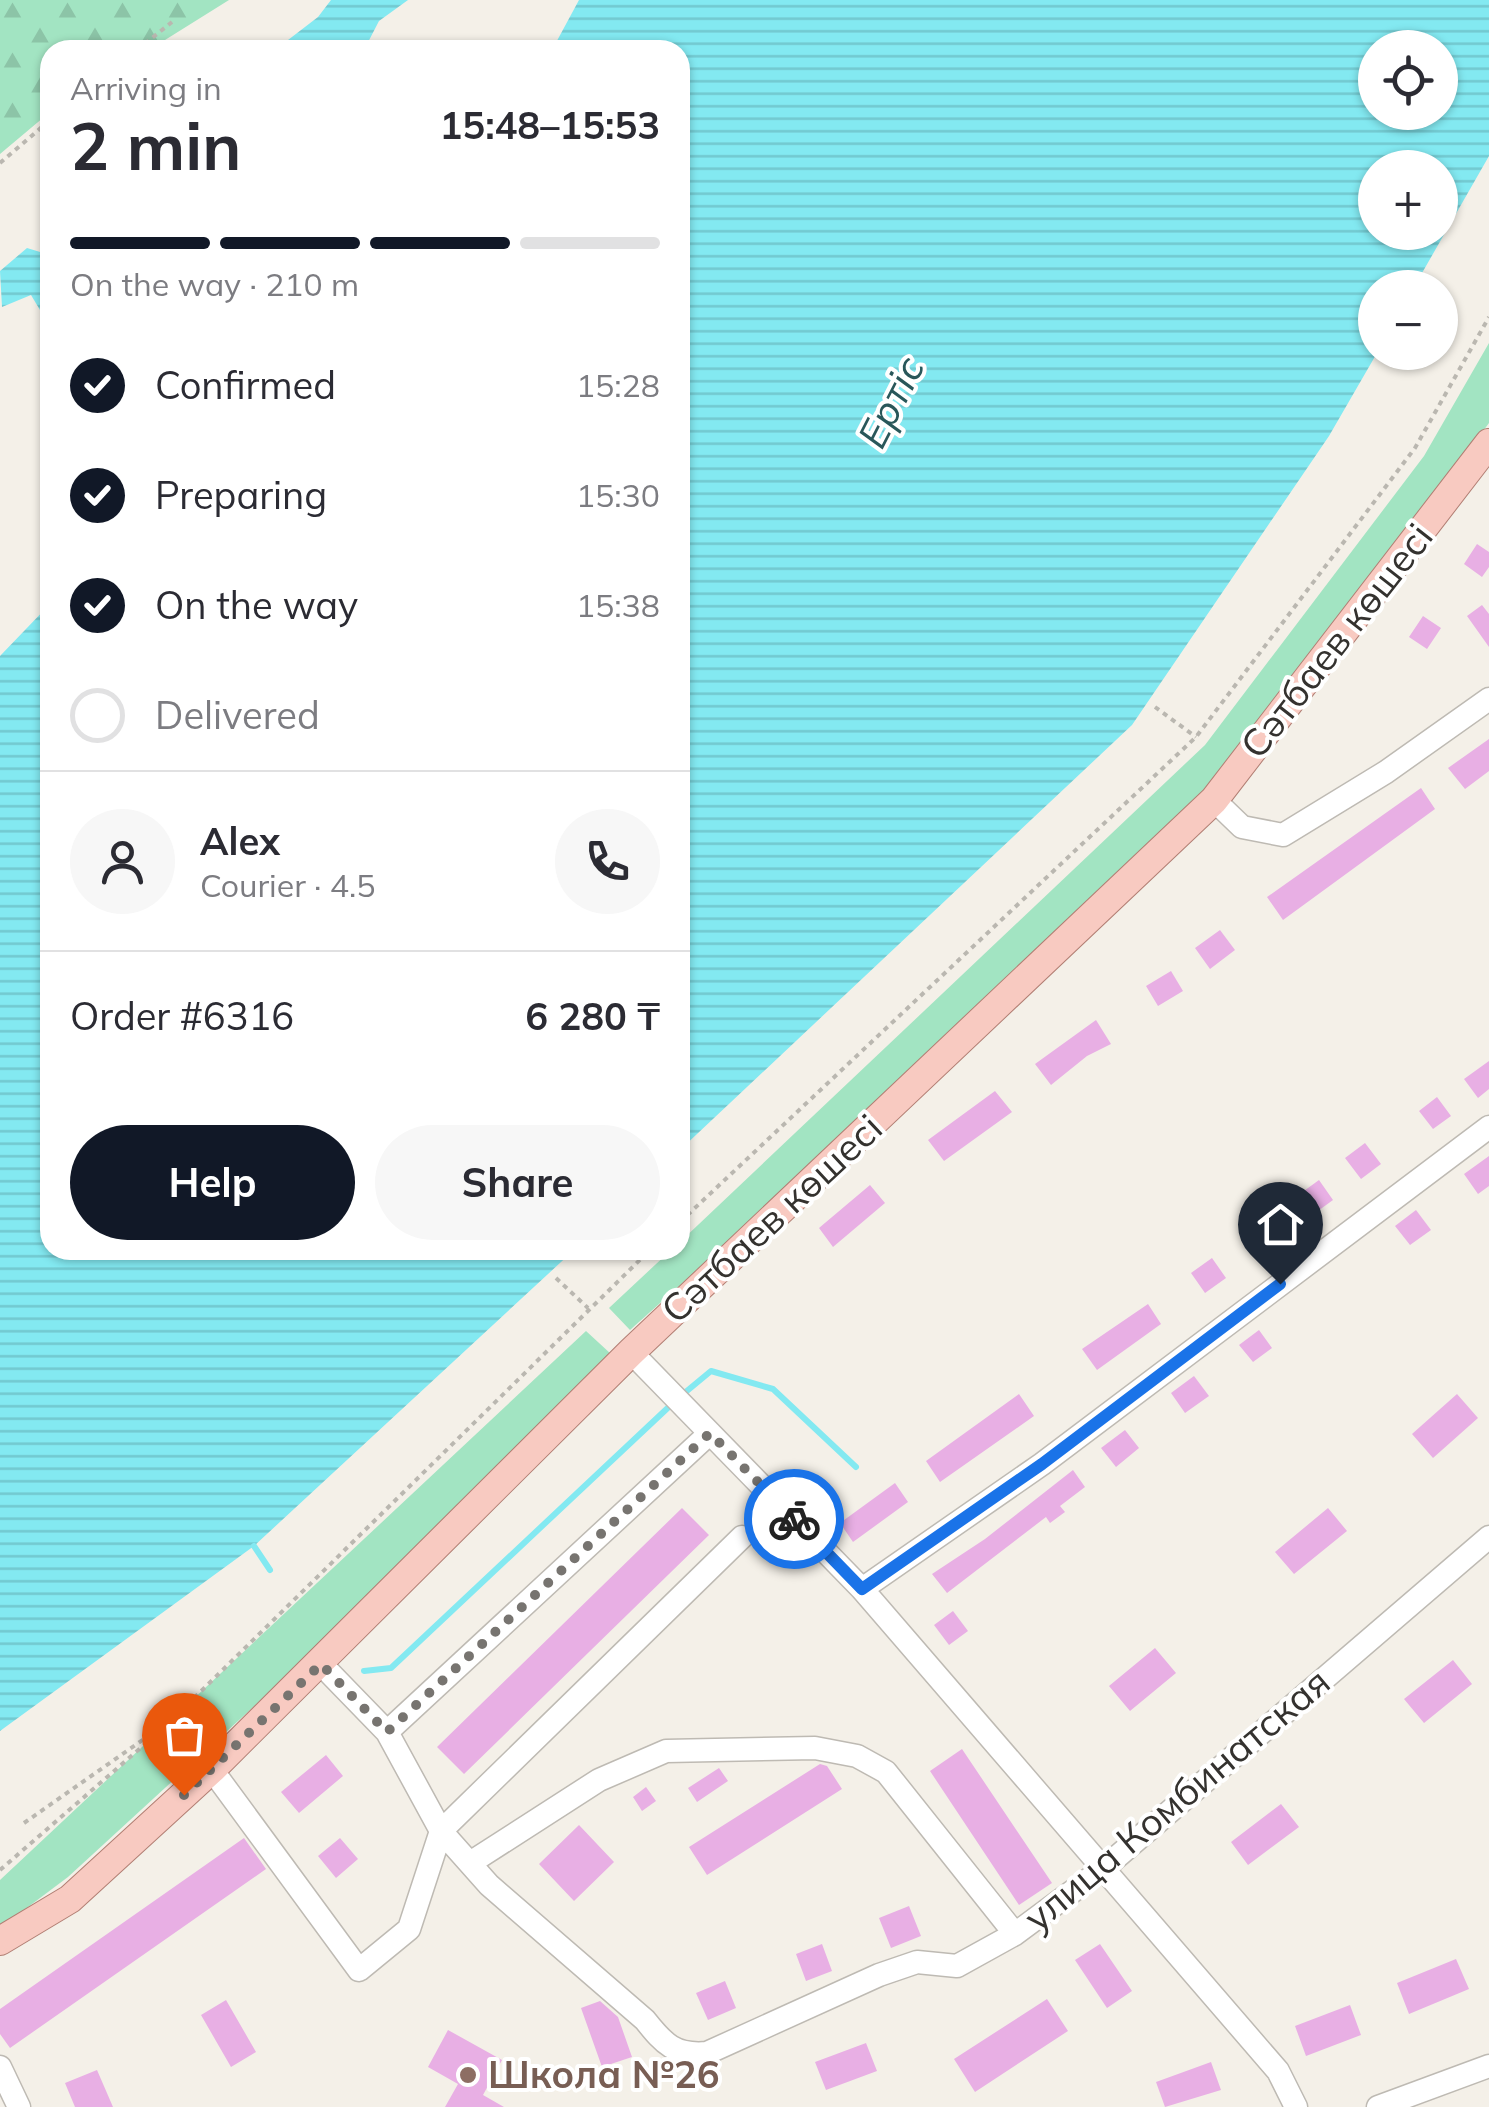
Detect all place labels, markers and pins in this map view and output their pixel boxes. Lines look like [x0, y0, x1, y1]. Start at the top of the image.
pin [1238, 1182, 1323, 1285]
pin [142, 1693, 227, 1796]
place label: Школа №26 [488, 2050, 720, 2098]
marker: Школа №26 [457, 2064, 479, 2086]

